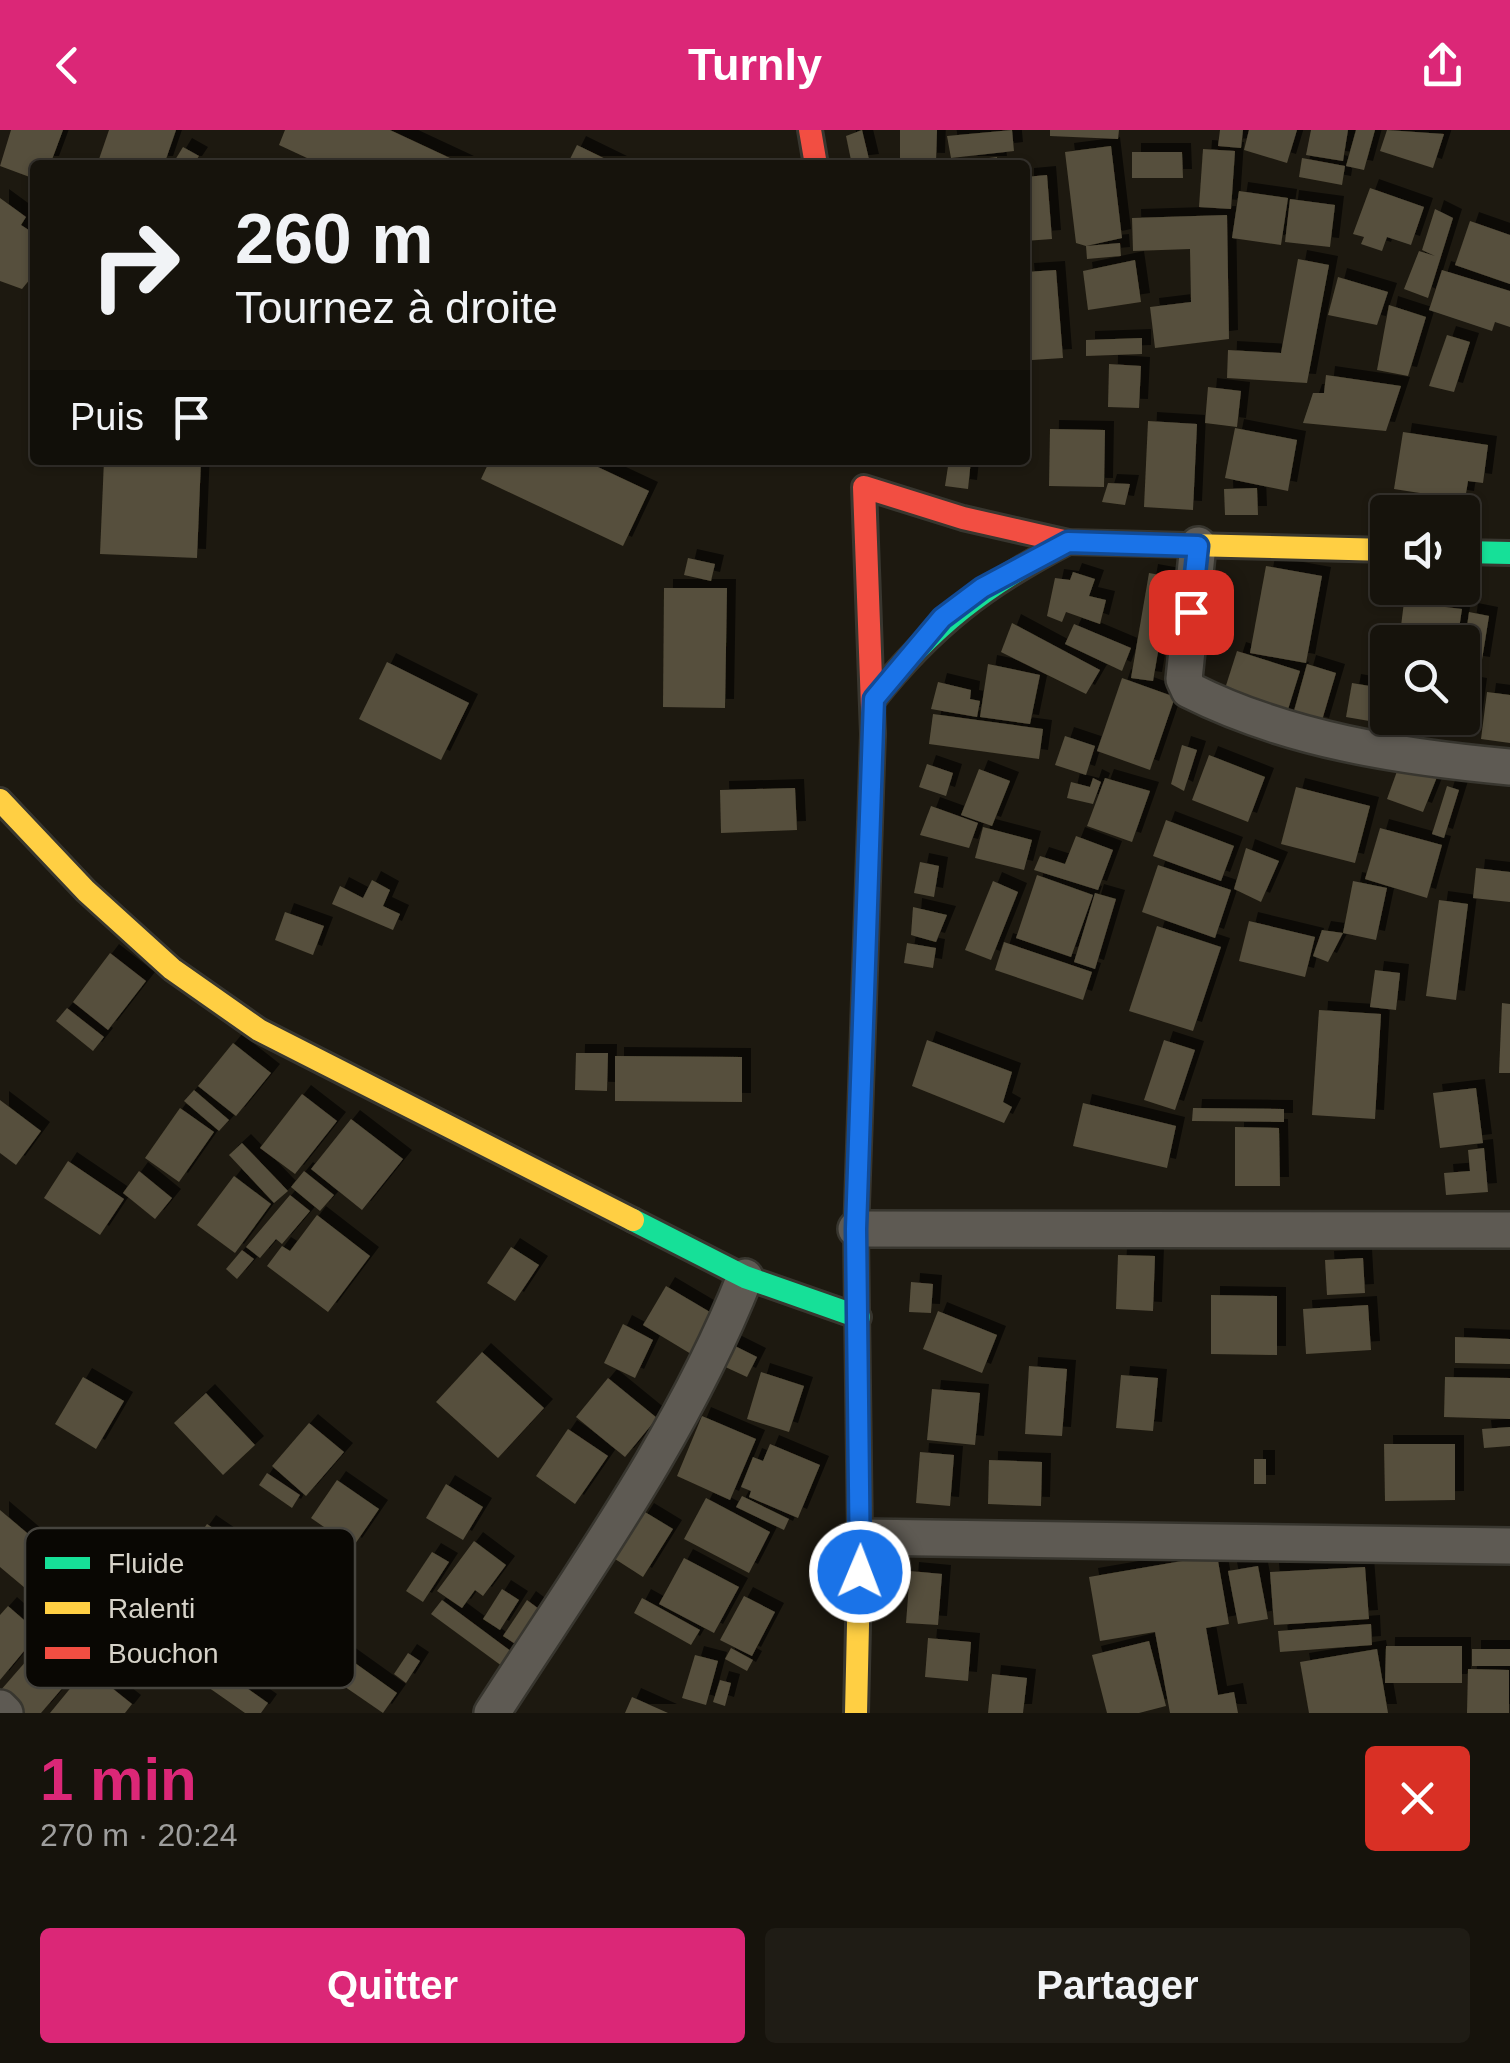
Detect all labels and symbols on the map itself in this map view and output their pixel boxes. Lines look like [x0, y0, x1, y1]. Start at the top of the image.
pin [1149, 570, 1234, 655]
position arrow [808, 1520, 912, 1624]
legend [25, 1528, 355, 1688]
text: Fluide [108, 1548, 184, 1579]
text: Ralenti [108, 1593, 195, 1624]
text: Bouchon [108, 1638, 219, 1669]

